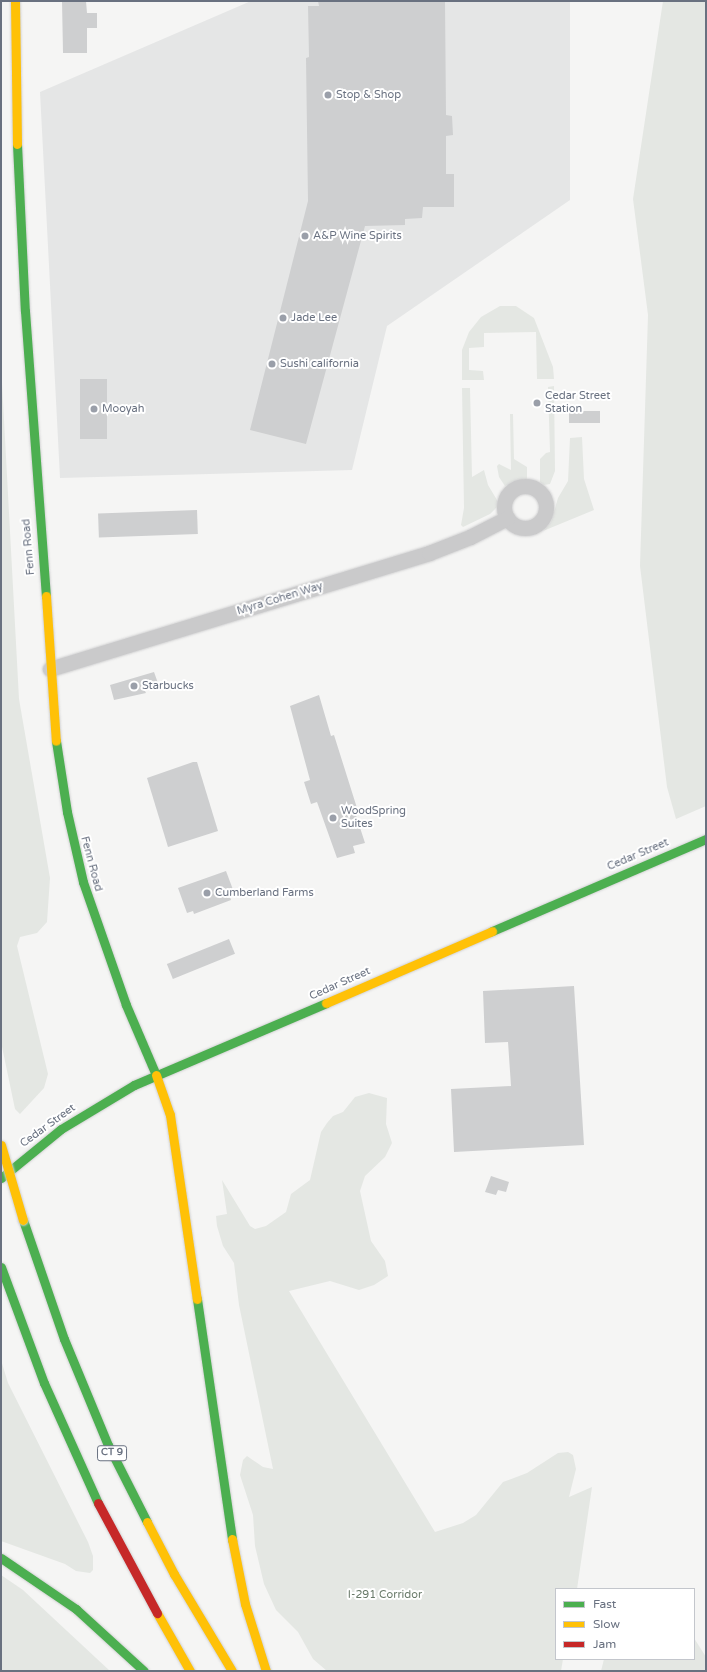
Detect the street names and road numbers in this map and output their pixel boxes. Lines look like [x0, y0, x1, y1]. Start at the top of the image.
street label: Fenn Road [20, 518, 38, 576]
street label: Myra Cohen Way [236, 580, 324, 618]
street label: Fenn Road [77, 835, 105, 893]
street label: Cedar Street [605, 836, 671, 874]
street label: Cedar Street [307, 965, 373, 1003]
street label: Cedar Street [18, 1101, 78, 1151]
road number: CT 9 [97, 1445, 127, 1461]

